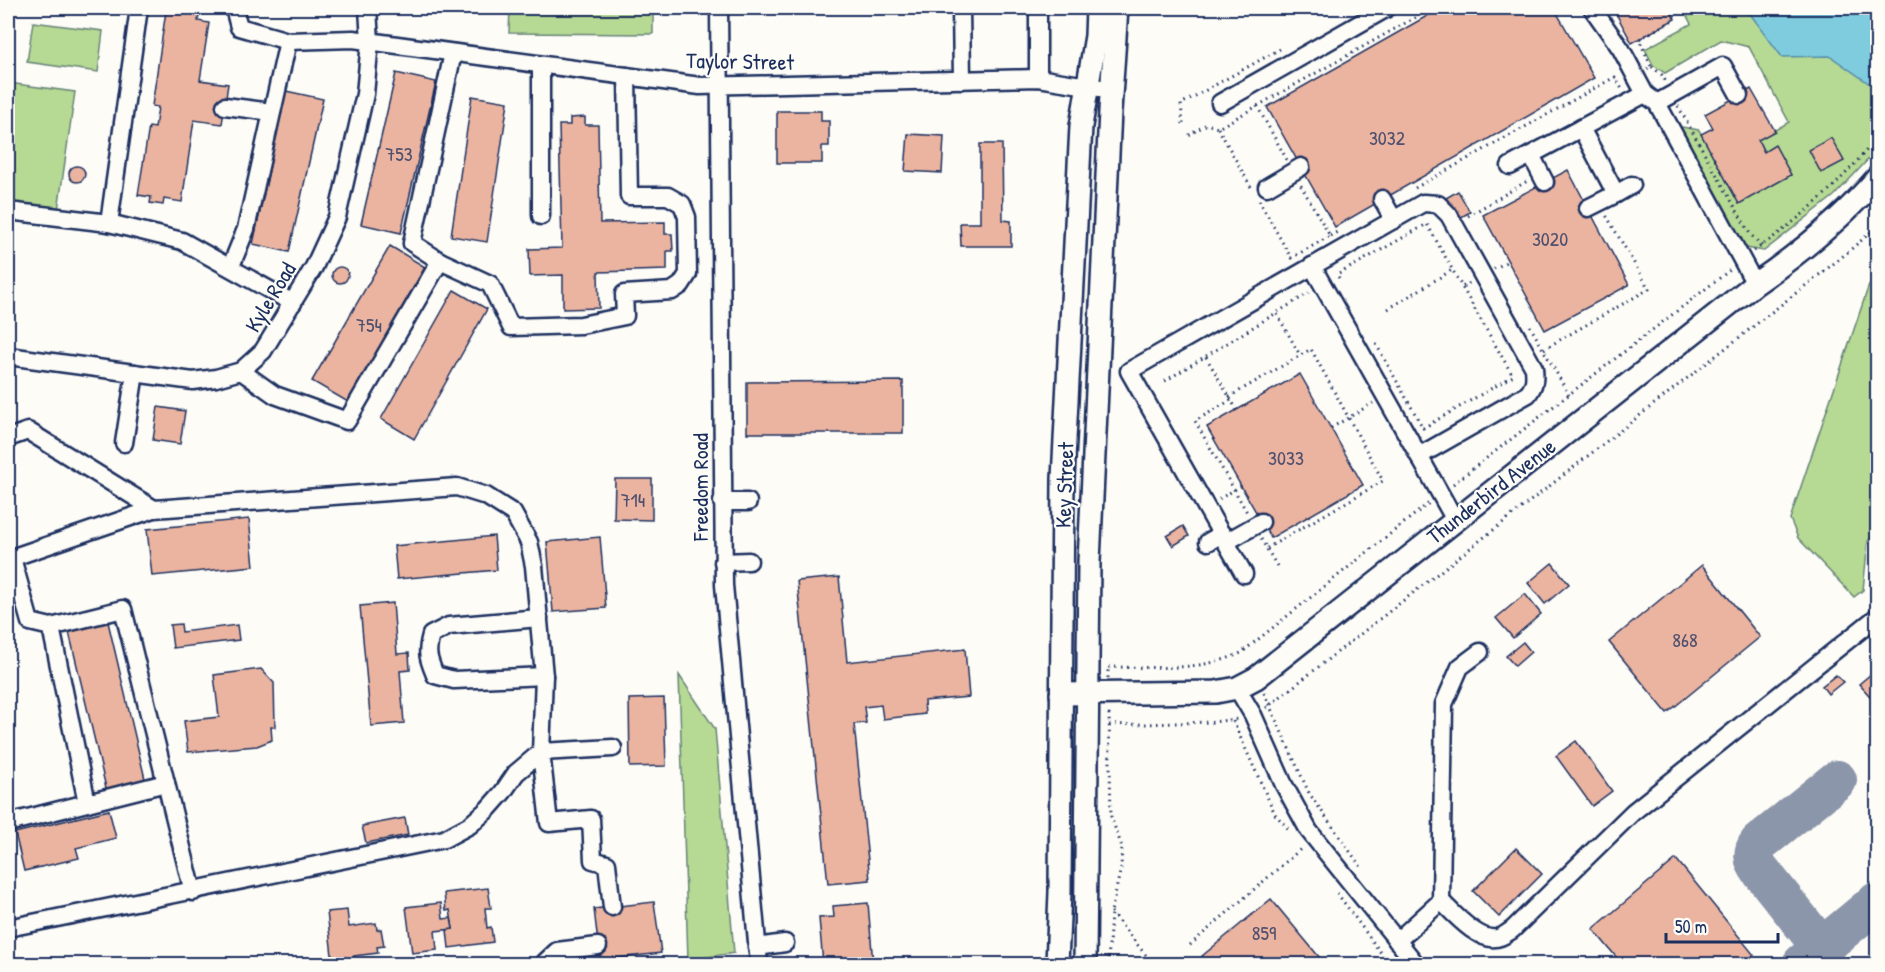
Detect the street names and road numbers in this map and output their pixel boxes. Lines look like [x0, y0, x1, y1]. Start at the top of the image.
street label: Taylor Street [686, 45, 795, 77]
street label: Kyle Road [237, 256, 303, 338]
street label: Thunderbird Avenue [1420, 431, 1562, 551]
street label: Freedom Road [685, 433, 715, 542]
street label: Key Street [1048, 441, 1081, 528]

